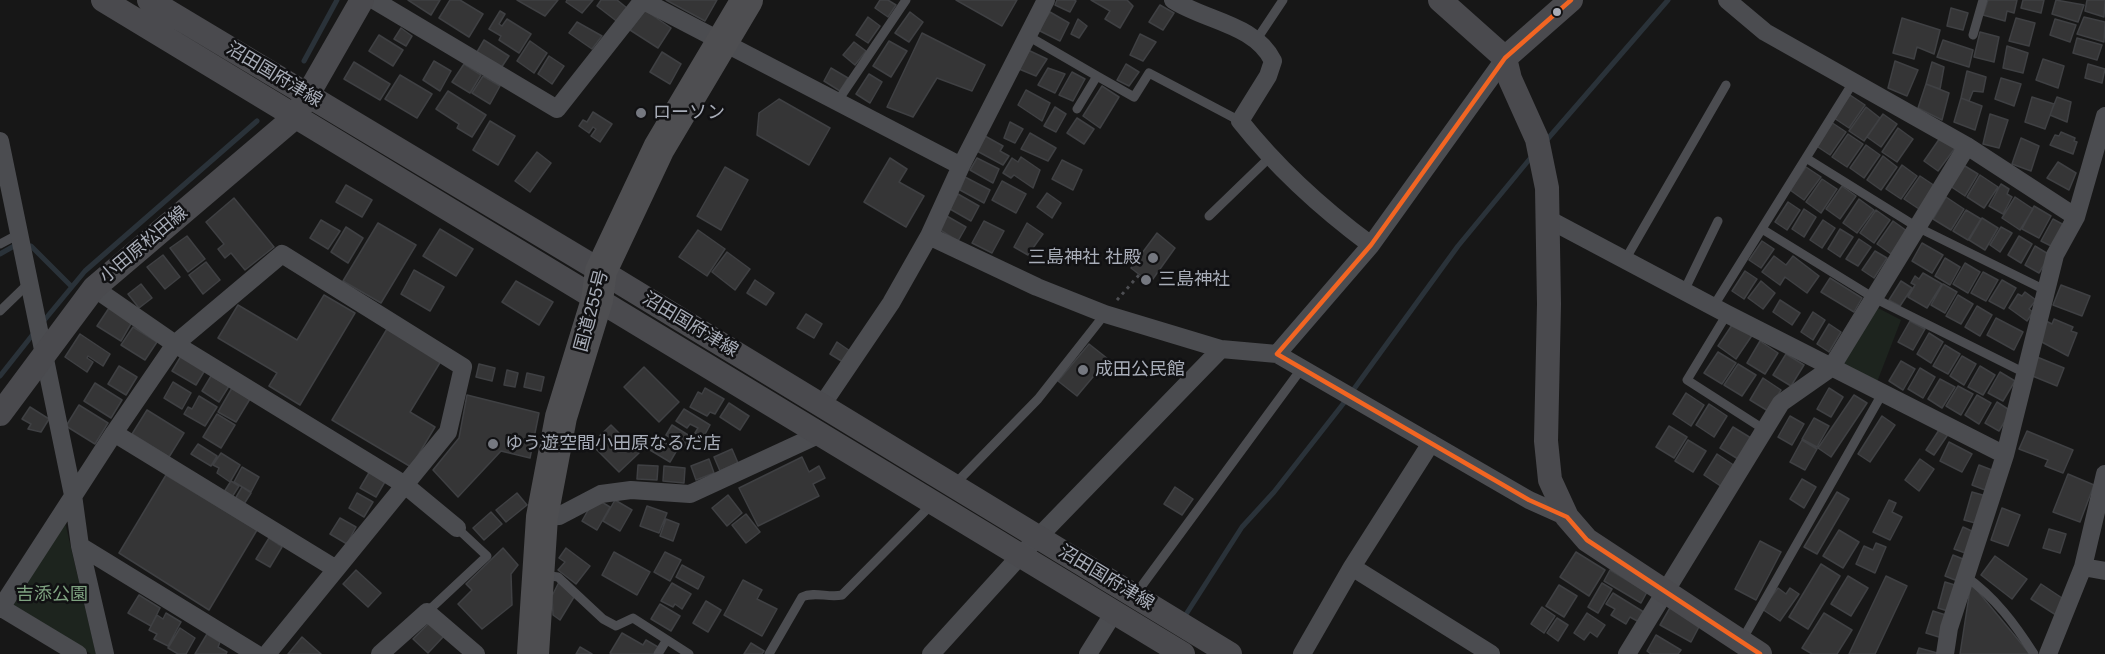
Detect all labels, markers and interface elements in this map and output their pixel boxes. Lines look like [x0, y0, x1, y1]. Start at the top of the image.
unlabelled marker [1551, 6, 1563, 18]
street label: 沼田国府津線 [222, 38, 326, 112]
place label: ローソン [653, 102, 725, 124]
marker: ローソン [634, 106, 648, 120]
street label: 小田原松田線 [96, 202, 192, 288]
place label: 三島神社 社殿 [1028, 247, 1141, 269]
marker: 三島神社 社殿 [1146, 251, 1160, 265]
street label: 国道255号 [571, 268, 613, 354]
place label: 三島神社 [1158, 269, 1230, 291]
marker: 三島神社 [1139, 273, 1153, 287]
street label: 沼田国府津線 [638, 288, 742, 362]
place label: 成田公民館 [1095, 359, 1185, 381]
marker: 成田公民館 [1076, 363, 1090, 377]
place label: ゆう遊空間小田原なるだ店 [505, 433, 721, 455]
marker: ゆう遊空間小田原なるだ店 [486, 437, 500, 451]
street label: 沼田国府津線 [1054, 541, 1158, 615]
park label: 吉添公園 [16, 584, 88, 606]

